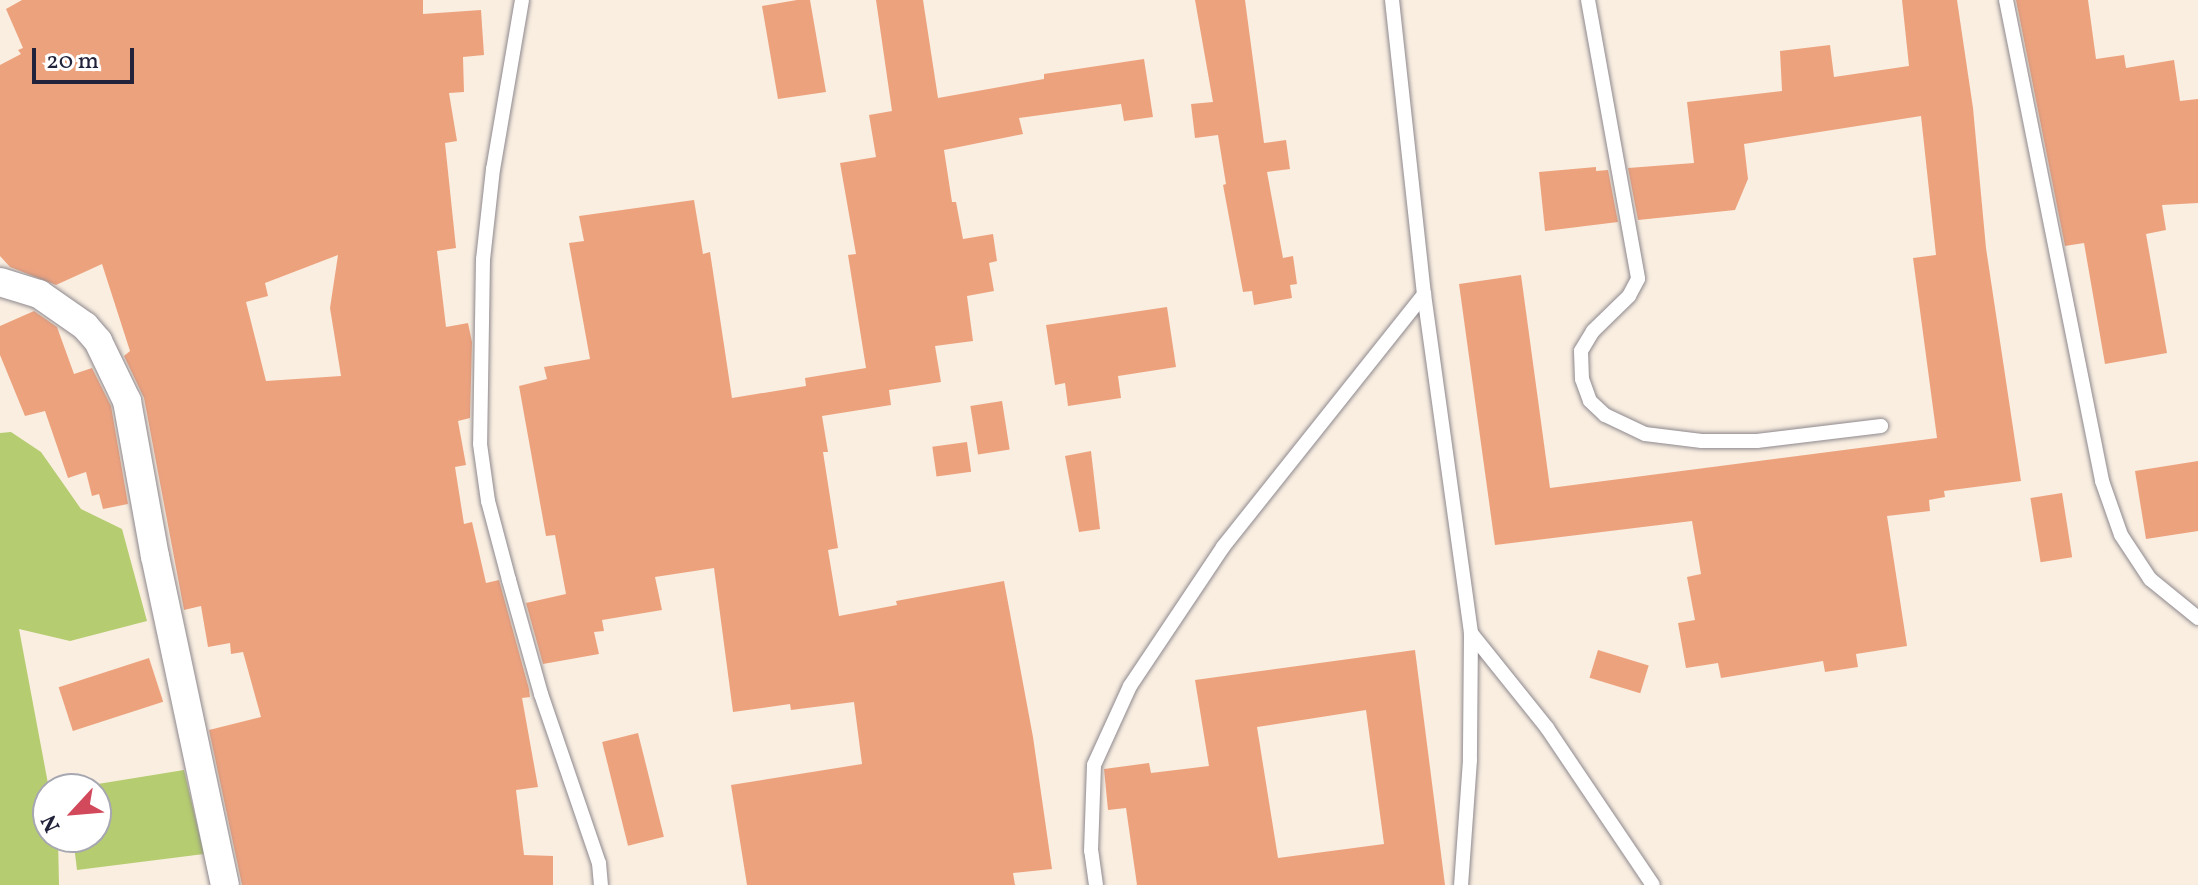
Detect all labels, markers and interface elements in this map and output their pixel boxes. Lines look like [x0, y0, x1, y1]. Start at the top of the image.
scale bar [36, 32, 138, 82]
text: 20 m [46, 45, 99, 79]
north arrow [32, 773, 112, 853]
text: N [34, 809, 69, 837]

